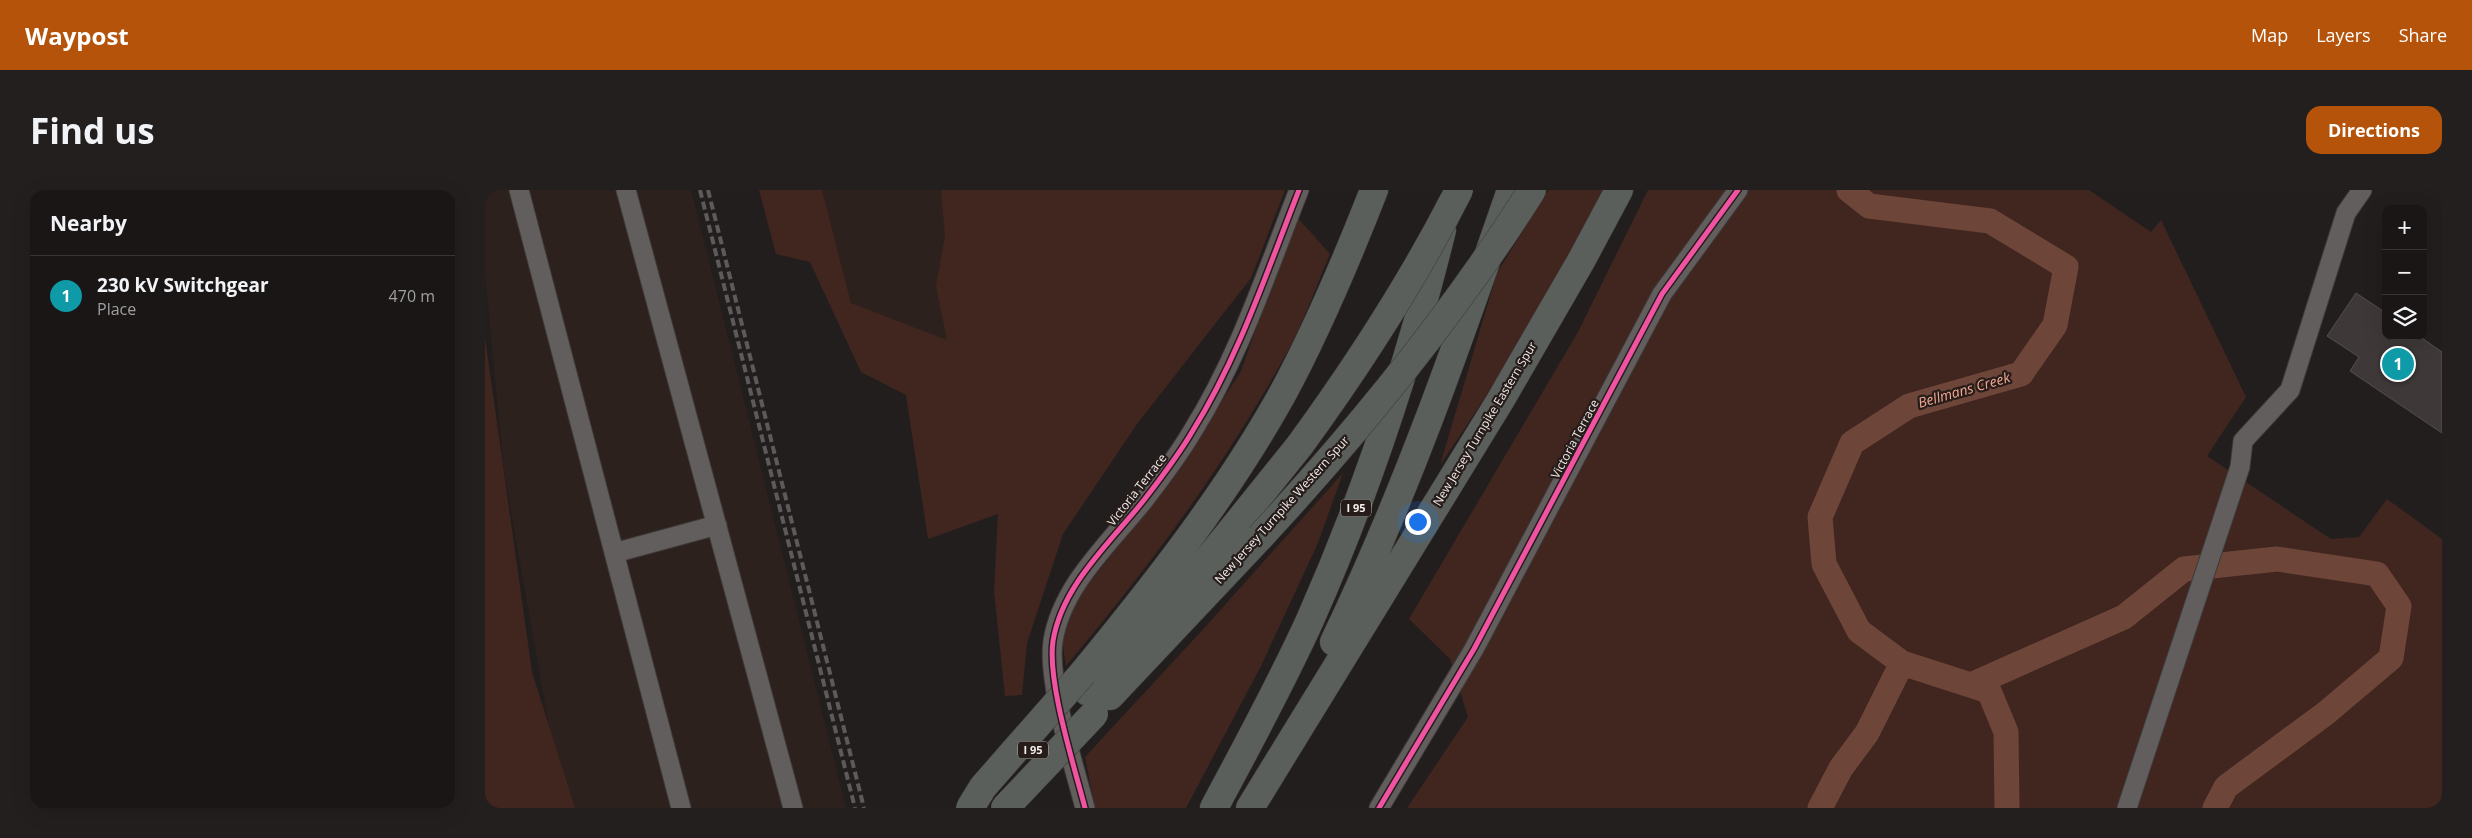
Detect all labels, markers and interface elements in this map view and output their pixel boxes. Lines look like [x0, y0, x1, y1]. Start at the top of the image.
text: Waypost [25, 19, 129, 52]
text: Map [2251, 23, 2288, 47]
text: Layers [2316, 23, 2371, 47]
text: Share [2399, 23, 2447, 47]
button: Directions [2306, 106, 2442, 154]
text: Find us [30, 107, 155, 154]
map controls [2382, 205, 2427, 340]
button: + [2382, 205, 2427, 250]
text: Nearby [50, 209, 127, 237]
button: − [2382, 250, 2427, 295]
text: 230 kV Switchgear [97, 272, 269, 298]
text: 1 [61, 285, 71, 307]
text: 470 m [389, 285, 435, 307]
button: layers [2382, 295, 2427, 340]
text: Place [97, 298, 136, 320]
street label: New Jersey Turnpike Eastern Spur [1429, 338, 1541, 509]
pin: 1 [2382, 345, 2414, 383]
water label: Bellmans Creek [1916, 367, 2013, 412]
street label: Victoria Terrace [1547, 396, 1603, 481]
street label: New Jersey Turnpike Western Spur [1211, 432, 1353, 587]
street label: Victoria Terrace [1103, 450, 1170, 529]
road number: I 95 [1341, 500, 1371, 516]
your location [1405, 509, 1431, 535]
road number: I 95 [1018, 742, 1048, 758]

